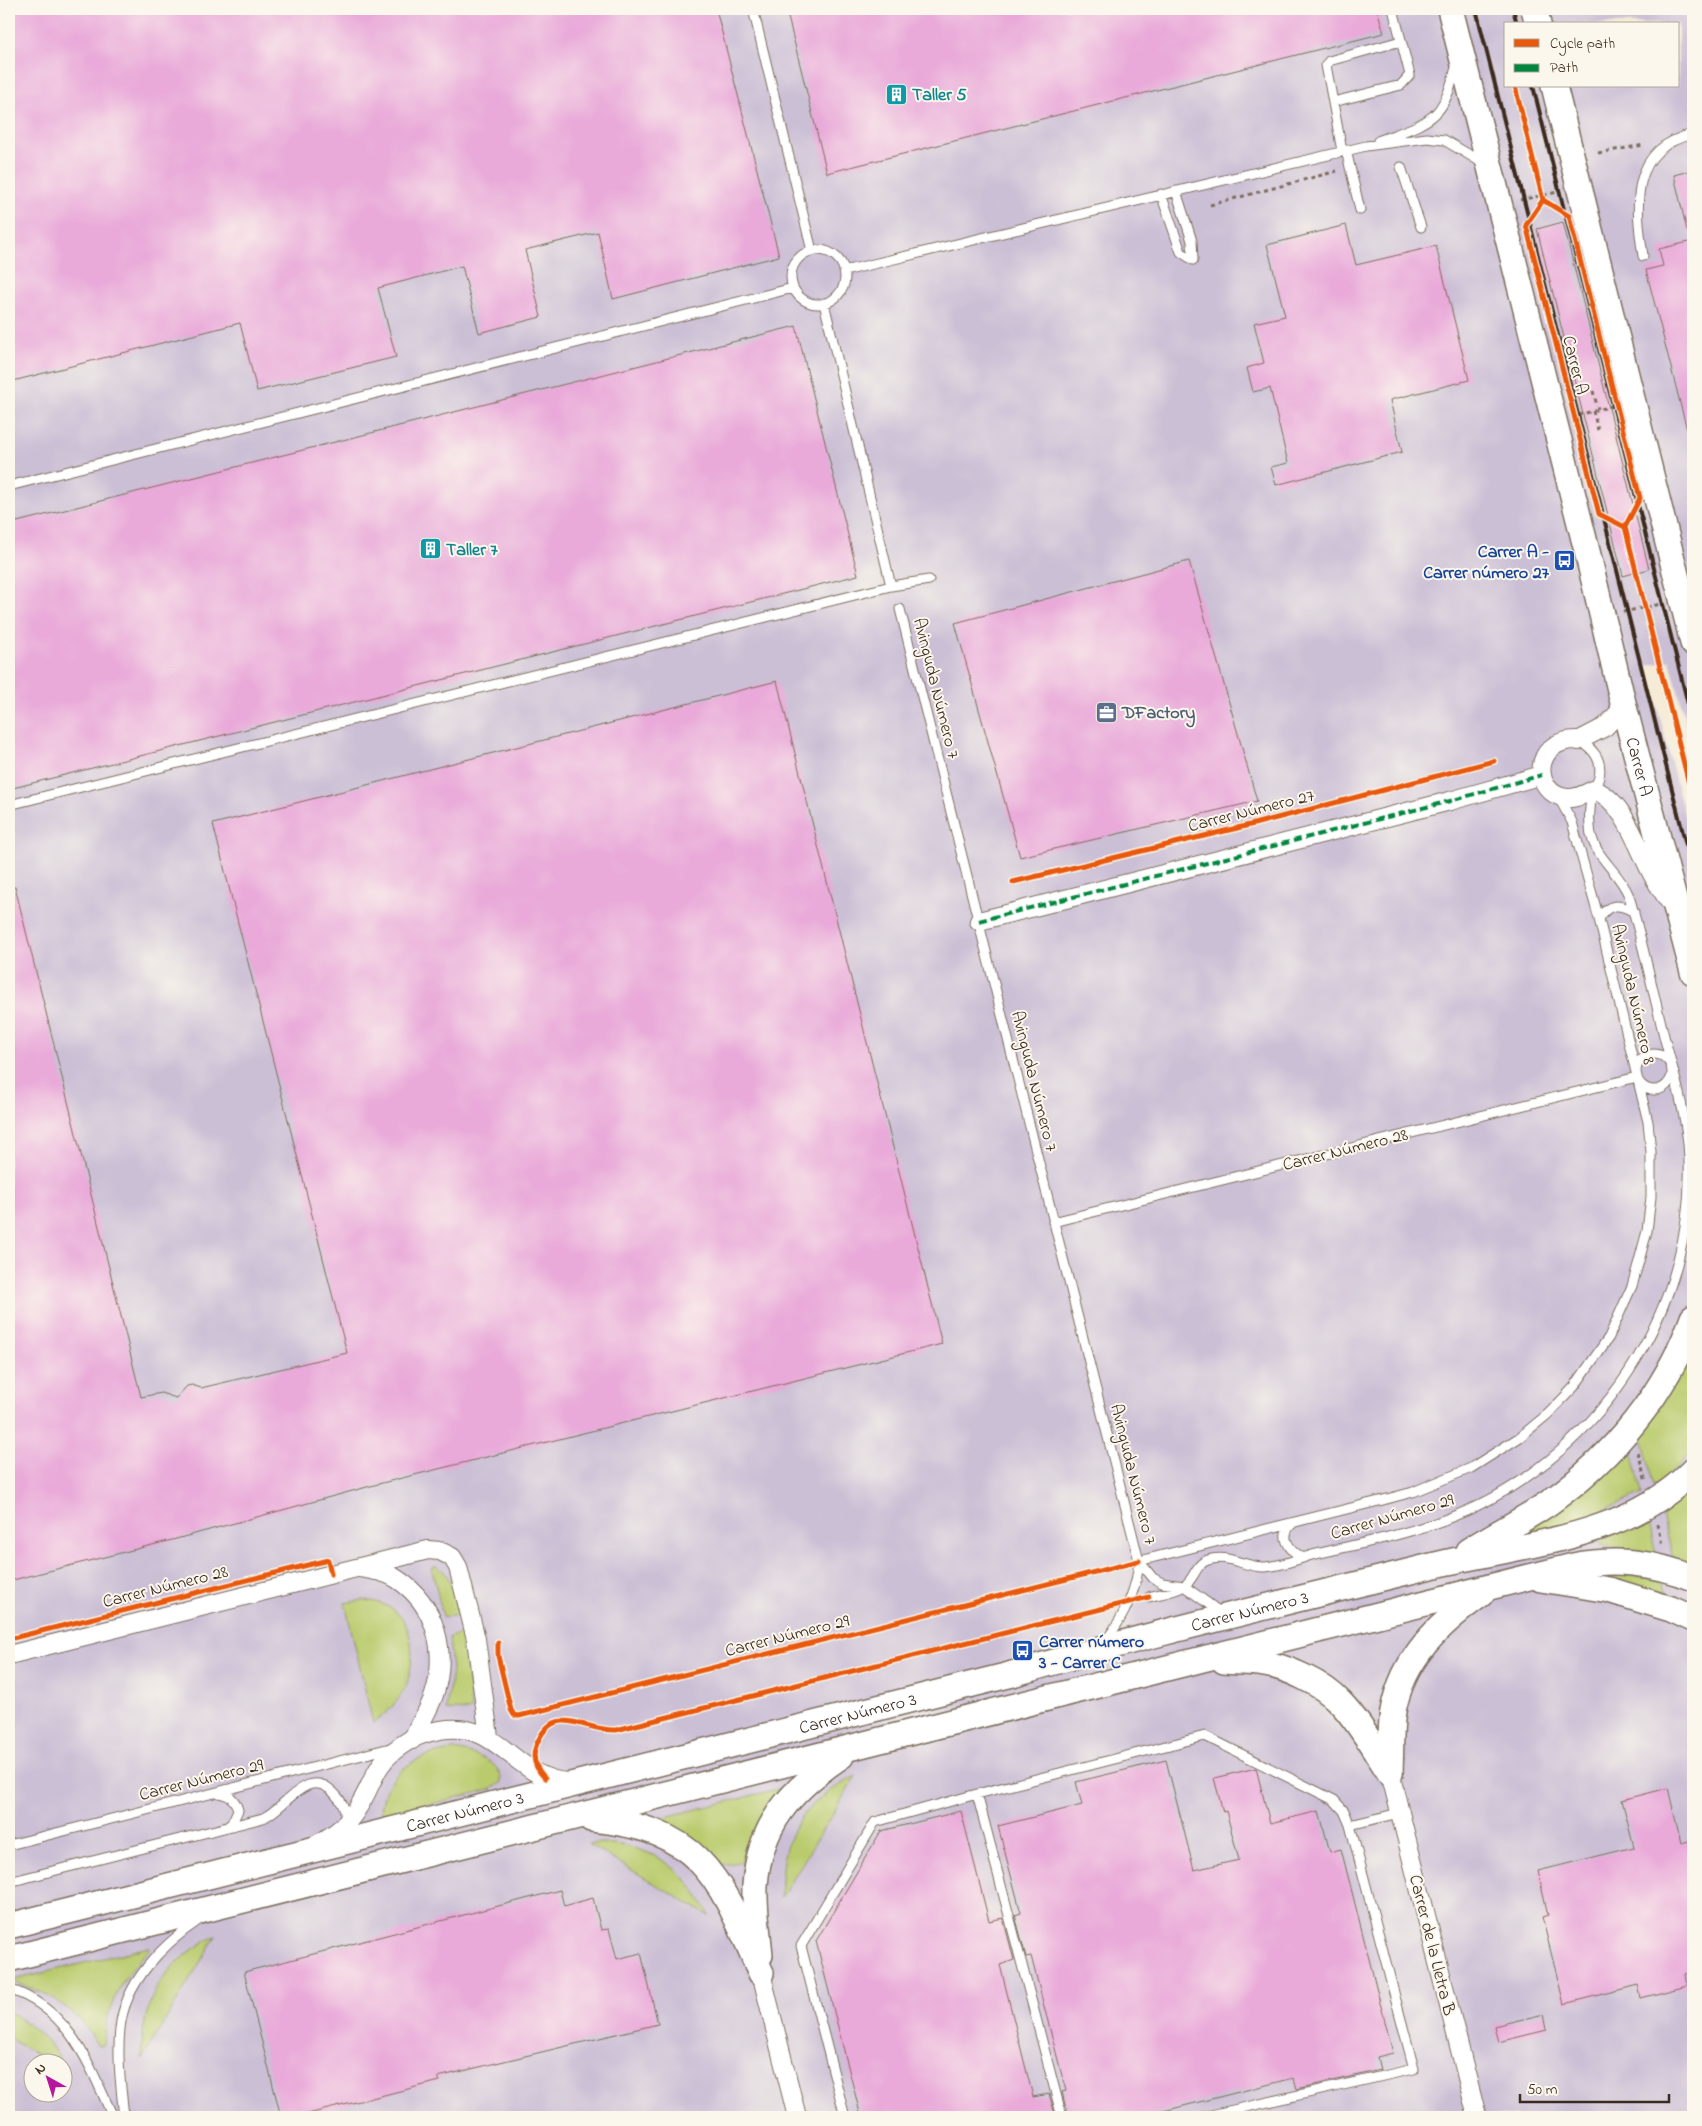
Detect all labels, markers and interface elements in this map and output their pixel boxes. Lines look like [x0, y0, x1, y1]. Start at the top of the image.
legend [1504, 22, 1680, 88]
text: Cycle path [1550, 33, 1615, 56]
text: Path [1550, 57, 1578, 79]
building icon: Taller 5 [884, 82, 908, 106]
place label: Taller 5 [912, 83, 967, 109]
street label: Carrer A [1554, 333, 1594, 398]
building icon: Taller 7 [418, 537, 442, 561]
place label: Taller 7 [446, 538, 498, 564]
place label: Carrer A - Carrer número 27 [1423, 540, 1550, 587]
bus stop icon: Carrer A - Carrer número 27 [1553, 549, 1577, 573]
street label: Avinguda Número 7 [904, 615, 965, 762]
office icon: DFactory [1094, 700, 1118, 724]
place label: DFactory [1121, 701, 1195, 728]
street label: Carrer A [1617, 735, 1658, 799]
street label: Carrer Número 27 [1186, 784, 1318, 840]
street label: Avinguda Número 8 [1602, 922, 1661, 1068]
street label: Avinguda Número 7 [1002, 1008, 1063, 1155]
street label: Carrer Número 28 [1280, 1123, 1411, 1179]
street label: Avinguda Número 7 [1101, 1401, 1162, 1548]
street label: Carrer Número 29 [1328, 1488, 1458, 1548]
street label: Carrer Número 28 [100, 1560, 231, 1616]
street label: Carrer Número 3 [1188, 1586, 1312, 1640]
street label: Carrer Número 29 [723, 1609, 853, 1665]
place label: Carrer número 3 - Carrer C [1038, 1630, 1144, 1677]
bus stop icon: Carrer número 3 - Carrer C [1011, 1639, 1035, 1663]
street label: Carrer Número 3 [797, 1688, 920, 1742]
street label: Carrer Número 29 [137, 1753, 267, 1809]
street label: Carrer Número 3 [404, 1786, 527, 1841]
street label: Carrer de la Lletra B [1401, 1872, 1461, 2019]
north arrow [22, 2054, 72, 2104]
text: N [30, 2058, 51, 2080]
scale bar [1520, 2071, 1668, 2103]
text: 50 m [1527, 2079, 1558, 2101]

